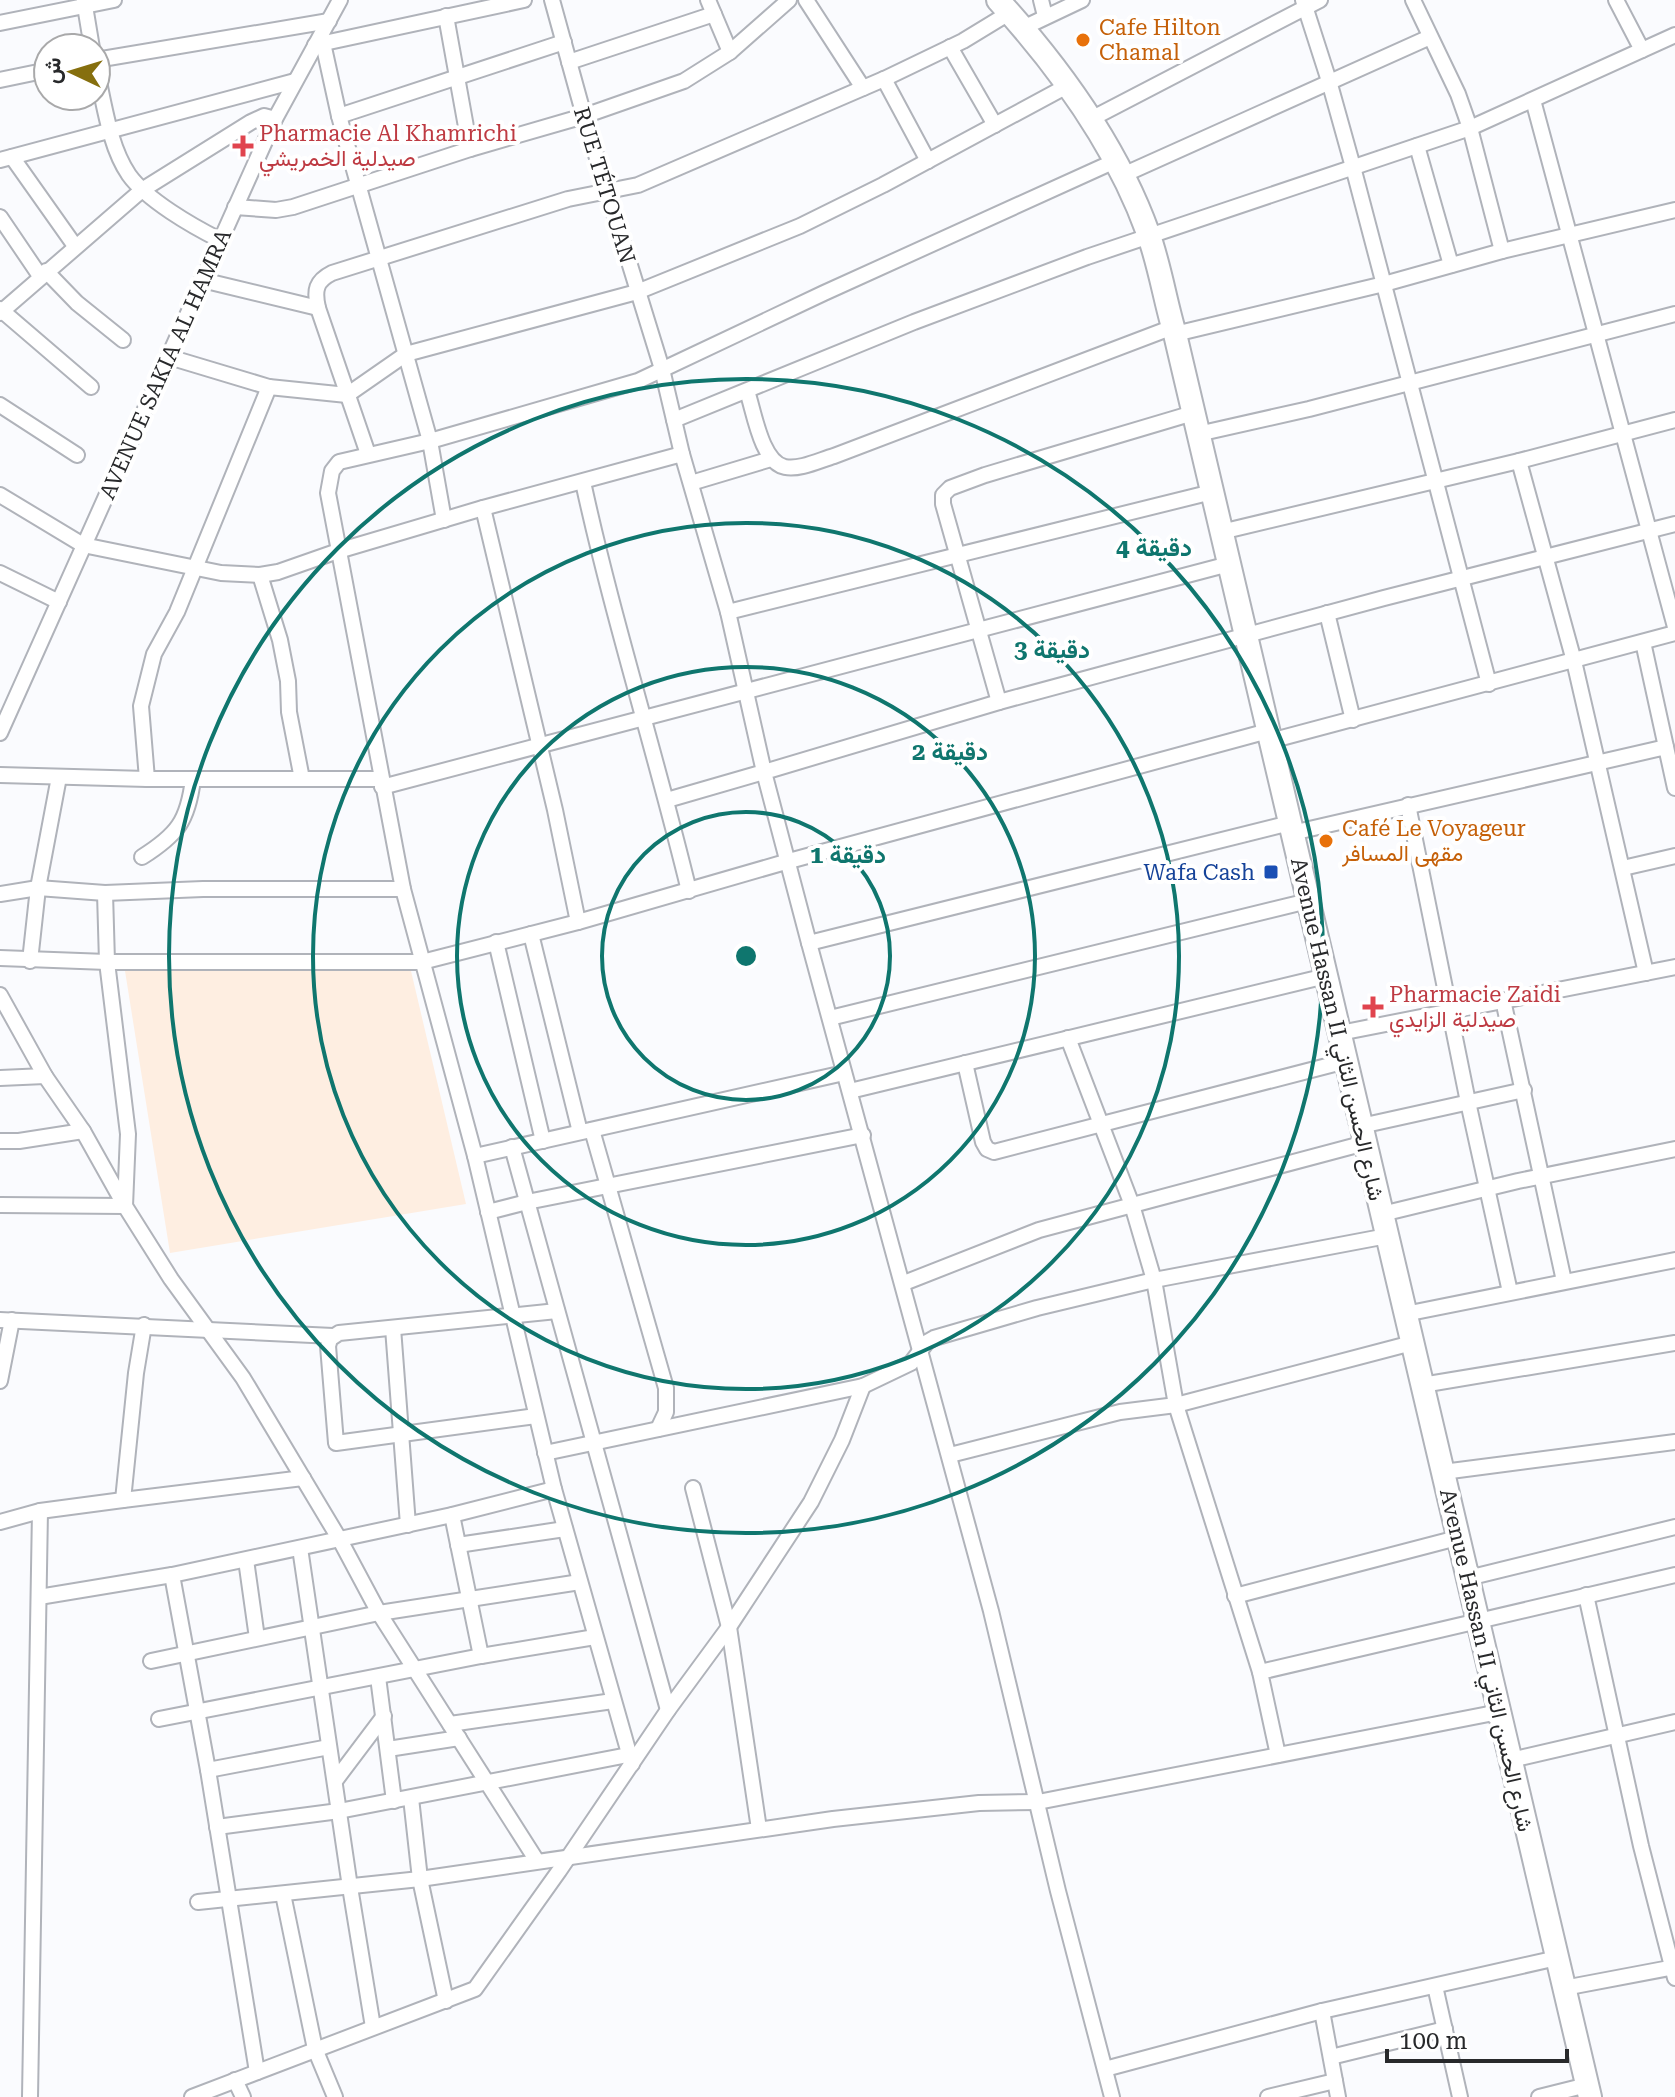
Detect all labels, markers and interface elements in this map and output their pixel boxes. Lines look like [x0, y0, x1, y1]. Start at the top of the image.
place label: Cafe Hilton Chamal [1099, 15, 1221, 65]
marker: Cafe Hilton Chamal [1074, 31, 1092, 49]
north arrow [32, 32, 112, 112]
text: ش [39, 57, 67, 85]
street label: RUE TÉTOUAN [569, 104, 641, 266]
place label: Pharmacie Al Khamrichi صيدلية الخمريشي [259, 121, 517, 177]
marker: Pharmacie Al Khamrichi صيدلية الخمريشي [234, 137, 252, 155]
street label: AVENUE SAKIA AL HAMRA [94, 225, 237, 503]
text: 4 دقيقة [1116, 534, 1192, 562]
text: 3 دقيقة [1014, 636, 1090, 664]
text: 2 دقيقة [912, 738, 988, 766]
place label: Café Le Voyageur مقهى المسافر [1341, 816, 1526, 867]
marker: Café Le Voyageur مقهى المسافر [1317, 832, 1335, 850]
text: 1 دقيقة [810, 841, 886, 869]
street label: Avenue Hassan II شارع الحسن الثاني [1280, 855, 1389, 1204]
place label: Wafa Cash [1144, 860, 1255, 885]
marker: Wafa Cash [1262, 863, 1280, 881]
centre of rings [732, 942, 760, 970]
place label: Pharmacie Zaidi صيدلية الزايدي [1389, 982, 1561, 1038]
marker: Pharmacie Zaidi صيدلية الزايدي [1364, 998, 1382, 1016]
street label: Avenue Hassan II شارع الحسن الثاني [1429, 1486, 1538, 1835]
scale bar [1387, 2013, 1567, 2063]
text: 100 m [1399, 2027, 1467, 2055]

